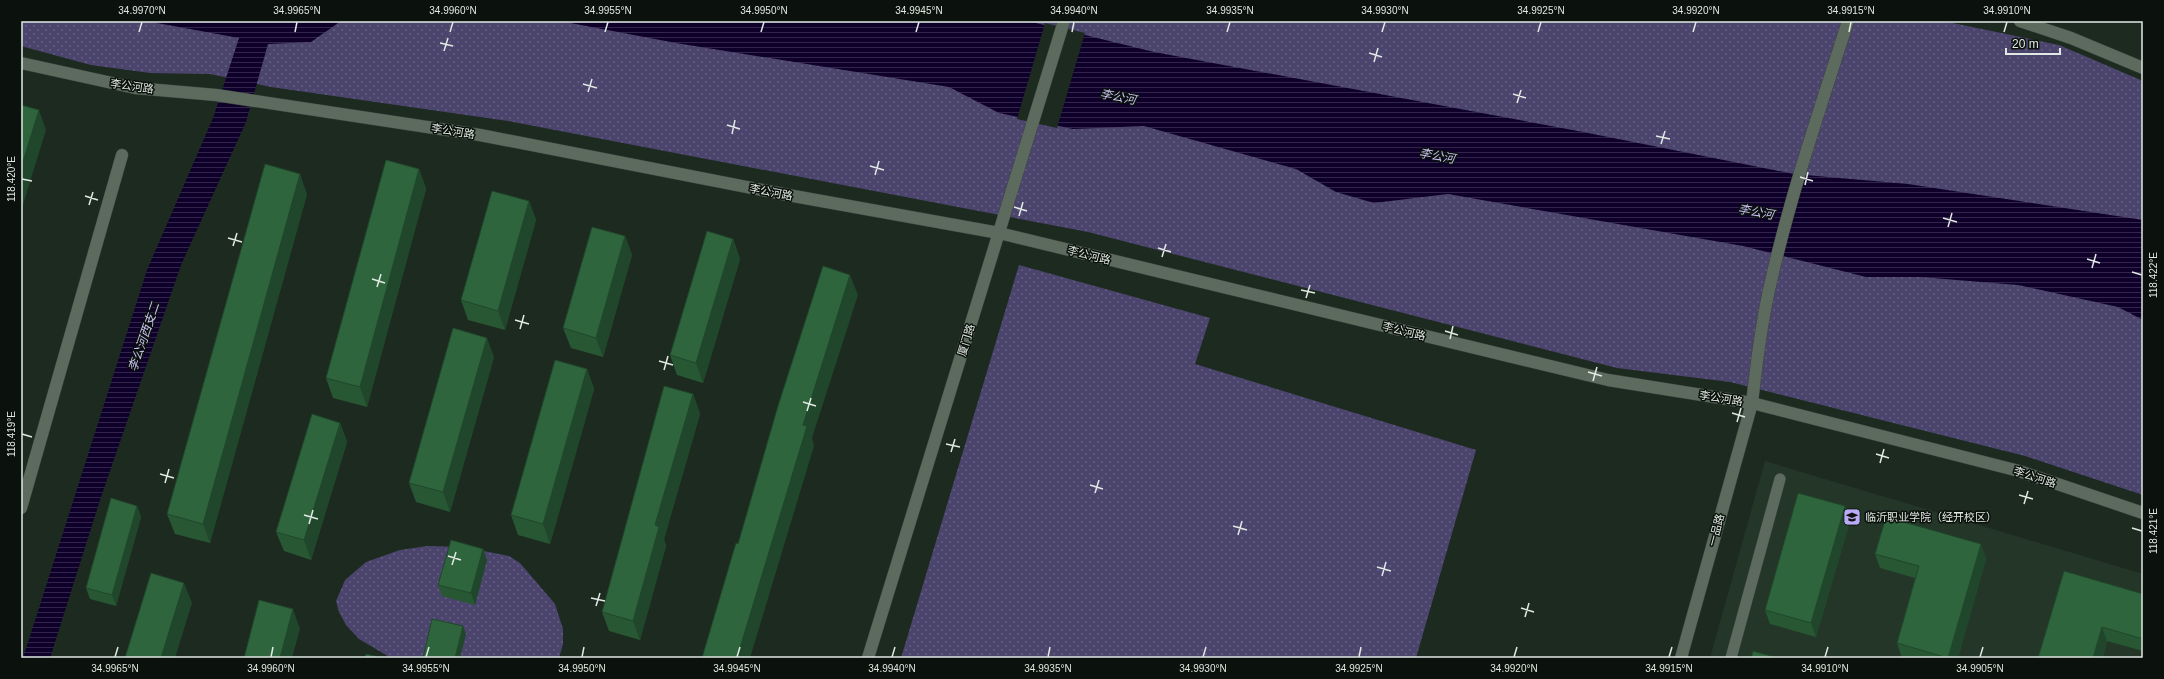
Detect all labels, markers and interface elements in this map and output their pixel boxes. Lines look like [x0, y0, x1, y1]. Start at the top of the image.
text: 34.9970°N [118, 5, 166, 16]
text: 34.9965°N [273, 5, 321, 16]
text: 34.9960°N [429, 5, 477, 16]
text: 34.9955°N [584, 5, 632, 16]
text: 34.9950°N [740, 5, 788, 16]
text: 34.9945°N [895, 5, 943, 16]
text: 34.9940°N [1050, 5, 1098, 16]
text: 34.9935°N [1206, 5, 1254, 16]
text: 34.9930°N [1361, 5, 1409, 16]
text: 34.9925°N [1517, 5, 1565, 16]
text: 34.9920°N [1672, 5, 1720, 16]
text: 34.9915°N [1827, 5, 1875, 16]
text: 34.9910°N [1983, 5, 2031, 16]
scale bar [2006, 30, 2060, 56]
text: 20 m [2012, 37, 2039, 51]
street label: 李公河路 [109, 77, 155, 95]
water label: 李公河 [1099, 87, 1139, 108]
street label: 李公河路 [430, 122, 476, 140]
water label: 李公河 [1418, 146, 1458, 166]
text: 118.420°E [6, 156, 17, 202]
street label: 李公河路 [748, 182, 794, 202]
water label: 李公河 [1737, 202, 1777, 222]
street label: 李公河路 [1066, 244, 1112, 266]
text: 118.422°E [2148, 252, 2159, 298]
water label: 李公河西支二 [126, 300, 163, 373]
street label: 李公河路 [1381, 320, 1427, 342]
street label: 厦门路 [955, 322, 977, 358]
street label: 李公河路 [1698, 389, 1744, 407]
text: 118.419°E [6, 411, 17, 457]
street label: 李公河路 [2012, 464, 2058, 490]
school or university icon: 临沂职业学院（经开校区） [1842, 507, 1862, 527]
text: 118.421°E [2148, 508, 2159, 554]
place label: 临沂职业学院（经开校区） [1865, 511, 1997, 523]
street label: 一品路 [1706, 513, 1726, 547]
text: 34.9965°N [91, 663, 139, 674]
text: 34.9960°N [247, 663, 295, 674]
text: 34.9955°N [402, 663, 450, 674]
text: 34.9950°N [558, 663, 606, 674]
text: 34.9945°N [713, 663, 761, 674]
text: 34.9940°N [868, 663, 916, 674]
text: 34.9935°N [1024, 663, 1072, 674]
text: 34.9930°N [1179, 663, 1227, 674]
text: 34.9925°N [1335, 663, 1383, 674]
text: 34.9920°N [1490, 663, 1538, 674]
text: 34.9915°N [1645, 663, 1693, 674]
text: 34.9910°N [1801, 663, 1849, 674]
text: 34.9905°N [1956, 663, 2004, 674]

